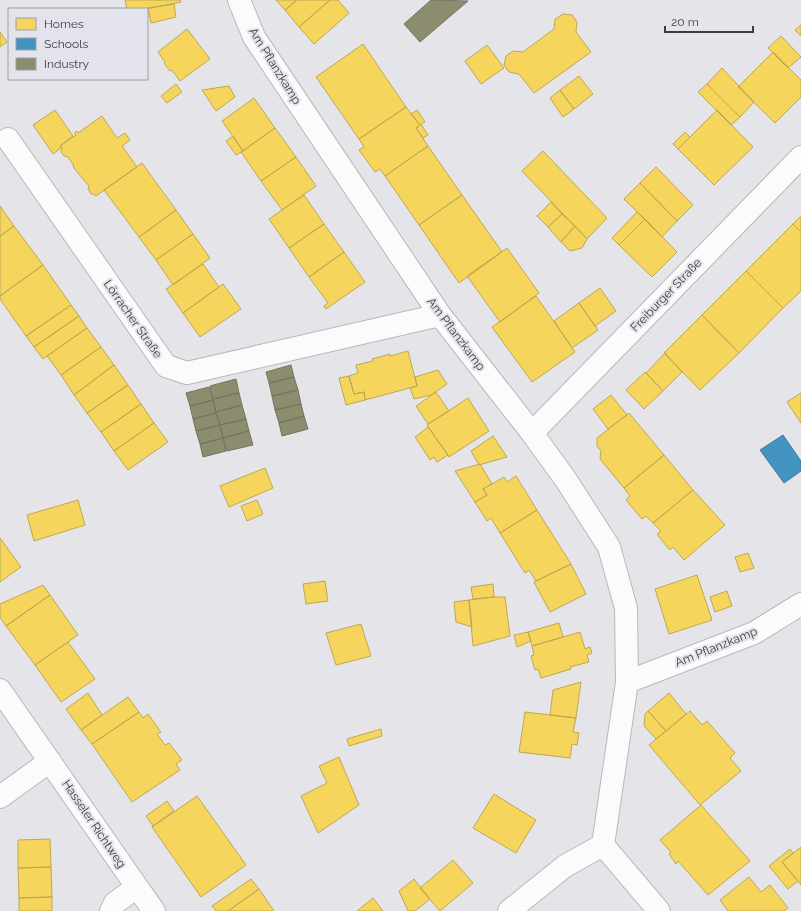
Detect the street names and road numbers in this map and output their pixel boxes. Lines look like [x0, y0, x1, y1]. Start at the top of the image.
street label: Am Pflanzkamp [246, 25, 304, 107]
street label: Freiburger Straße [628, 256, 704, 334]
street label: Lörracher Straße [101, 277, 165, 361]
street label: Am Pflanzkamp [424, 295, 488, 373]
street label: Am Pflanzkamp [673, 624, 759, 670]
street label: Hasseler Richtweg [59, 777, 129, 871]

